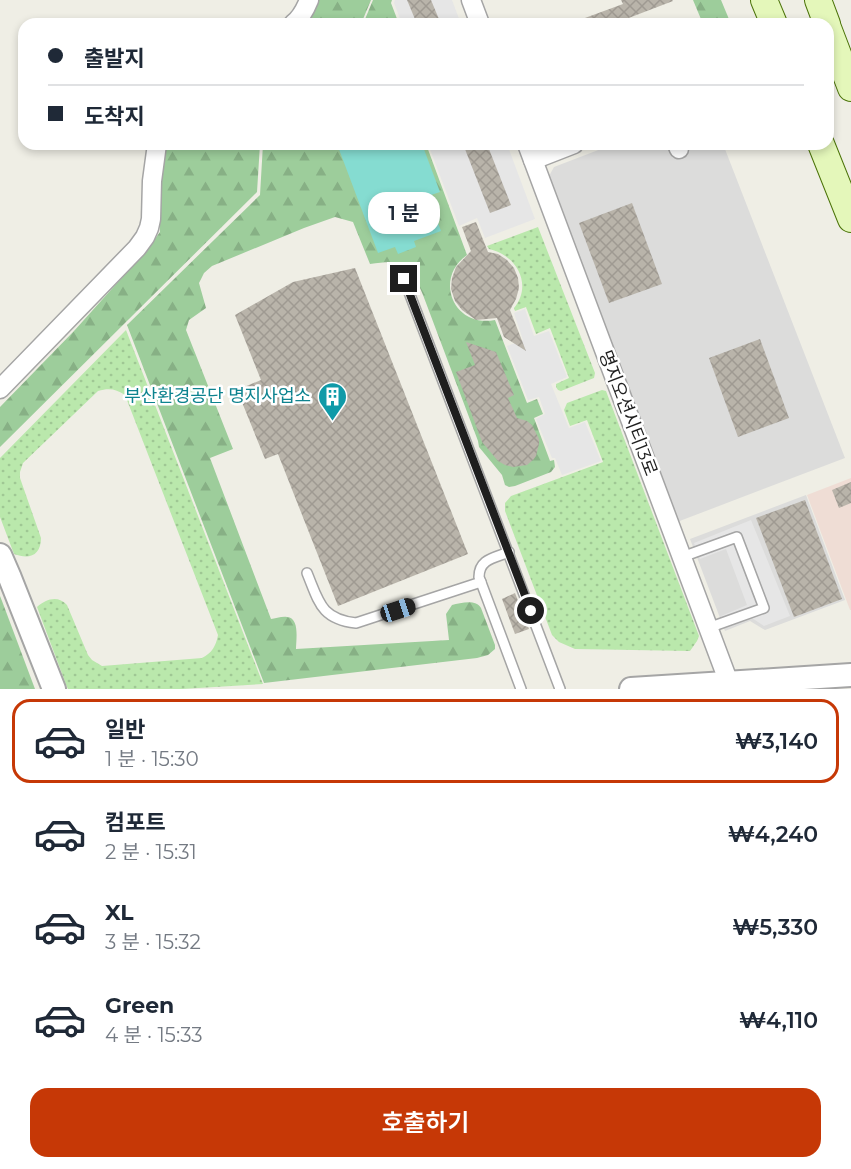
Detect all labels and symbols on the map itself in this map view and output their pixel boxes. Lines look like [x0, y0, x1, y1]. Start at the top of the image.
callout: 1 분 [368, 192, 440, 234]
route end [390, 265, 417, 292]
street label: 명지오션시티13로 [594, 347, 662, 479]
building icon: 부산환경공단 명지사업소 [316, 380, 348, 422]
place label: 부산환경공단 명지사업소 [124, 385, 311, 407]
car [378, 596, 418, 624]
route start [517, 597, 544, 624]

